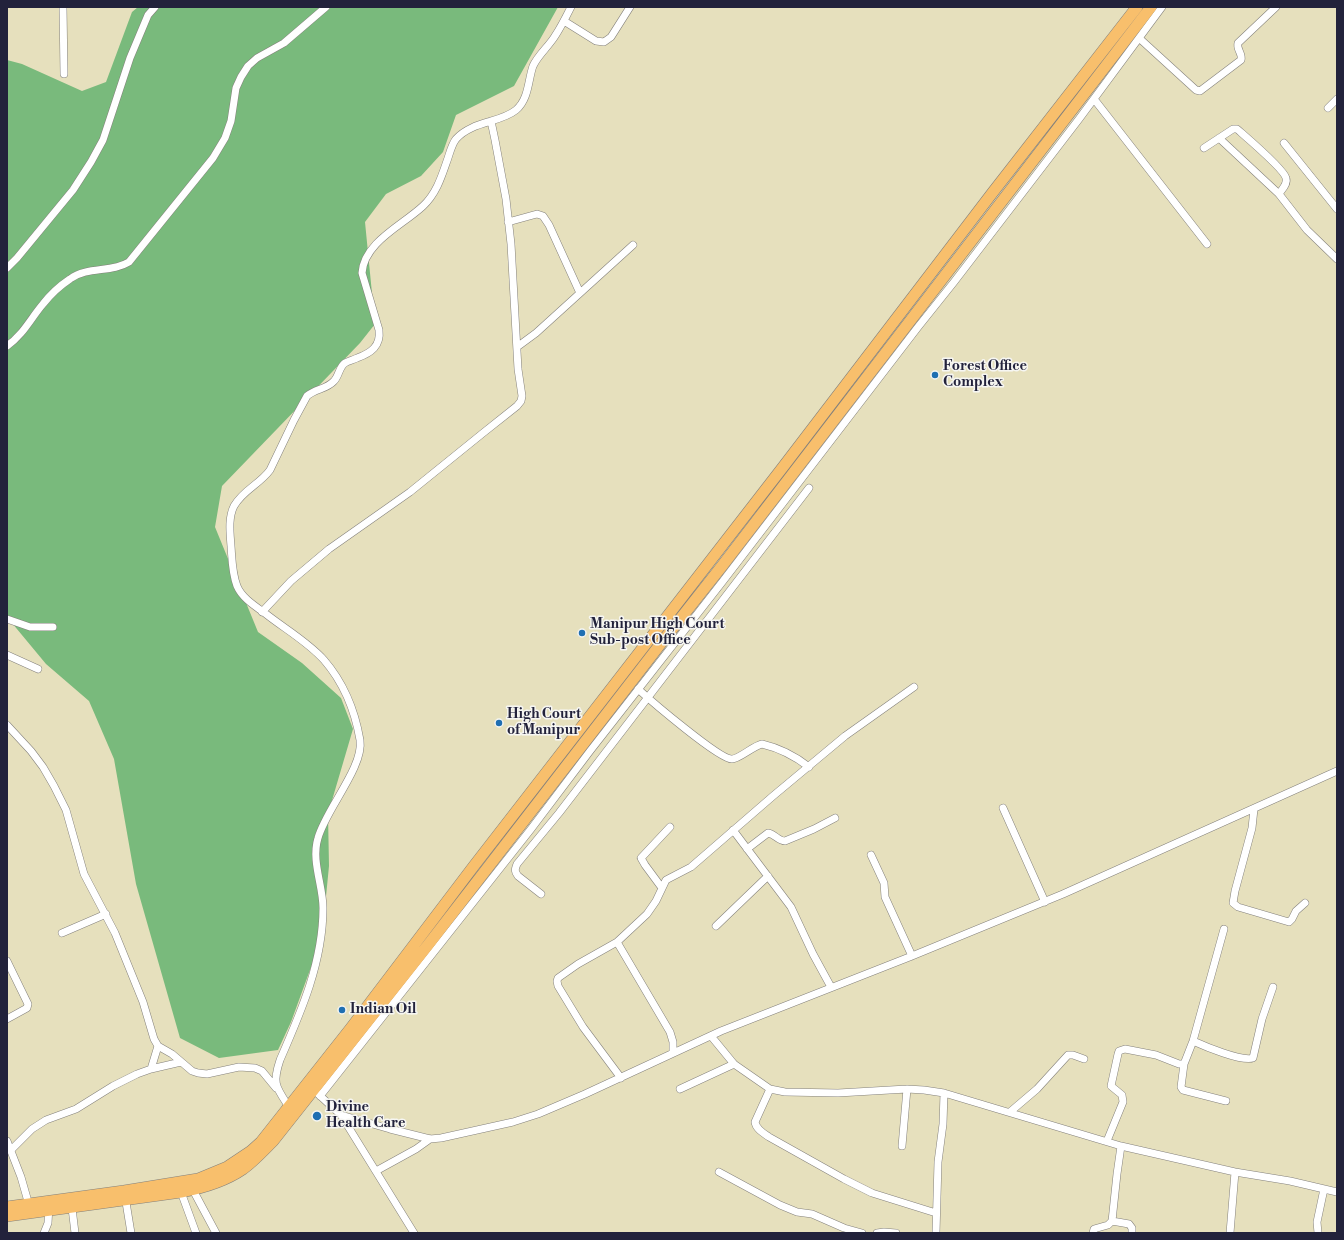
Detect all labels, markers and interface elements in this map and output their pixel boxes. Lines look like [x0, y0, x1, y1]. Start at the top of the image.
place label: Forest Office Complex [943, 359, 1027, 392]
marker: Forest Office Complex [930, 370, 940, 380]
place label: Manipur High Court Sub-post Office [590, 617, 724, 650]
marker: Manipur High Court Sub-post Office [577, 628, 587, 638]
place label: High Court of Manipur [507, 707, 581, 740]
marker: High Court of Manipur [494, 718, 504, 728]
place label: Indian Oil [350, 1002, 416, 1018]
marker: Indian Oil [337, 1005, 347, 1015]
place label: Divine Health Care [326, 1100, 406, 1132]
marker: Divine Health Care [311, 1110, 323, 1122]

